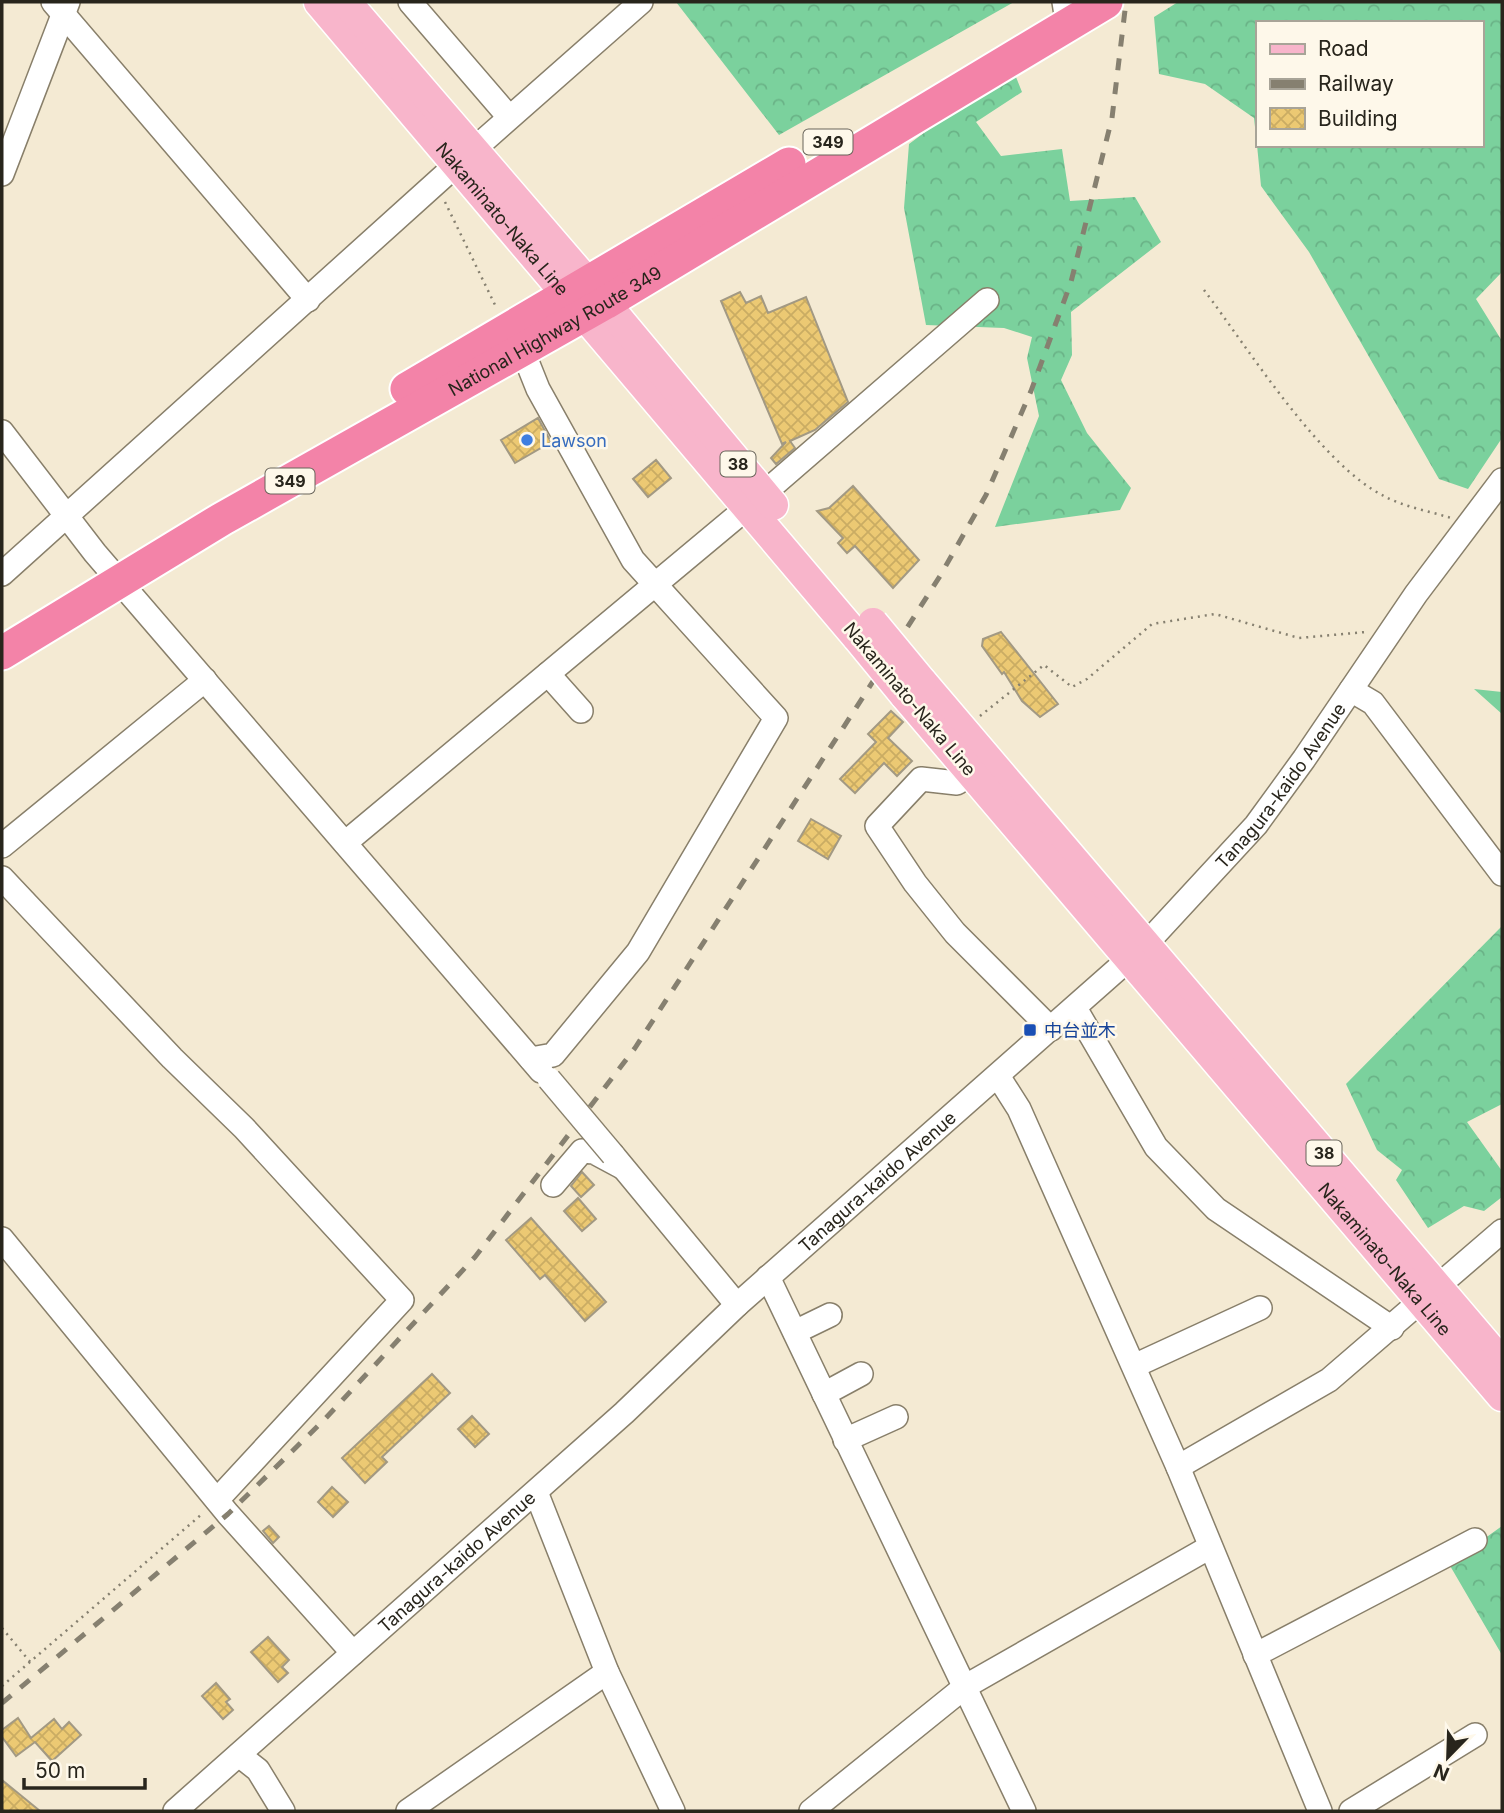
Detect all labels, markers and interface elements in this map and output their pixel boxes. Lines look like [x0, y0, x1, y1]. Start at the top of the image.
legend [1256, 21, 1483, 147]
text: Road [1318, 36, 1369, 61]
text: Railway [1318, 71, 1394, 96]
text: Building [1318, 106, 1398, 131]
road number: 349 [804, 130, 852, 154]
street label: Nakaminato-Naka Line [432, 138, 573, 299]
street label: National Highway Route 349 [444, 261, 665, 400]
place label: Lawson [541, 430, 607, 451]
marker: Lawson [519, 432, 535, 448]
road number: 38 [720, 452, 756, 477]
road number: 349 [266, 468, 314, 494]
street label: Nakaminato-Naka Line [840, 618, 980, 780]
street label: Tanagura-kaido Avenue [1211, 699, 1350, 873]
place label: 中台並木 [1044, 1020, 1116, 1041]
marker: 中台並木 [1022, 1022, 1038, 1038]
street label: Tanagura-kaido Avenue [794, 1107, 960, 1256]
road number: 38 [1306, 1140, 1342, 1166]
street label: Nakaminato-Naka Line [1314, 1178, 1456, 1339]
street label: Tanagura-kaido Avenue [374, 1487, 539, 1637]
north arrow [1413, 1722, 1483, 1792]
scale bar [24, 1746, 145, 1790]
text: 50 m [35, 1758, 85, 1783]
text: N [1430, 1759, 1453, 1786]

